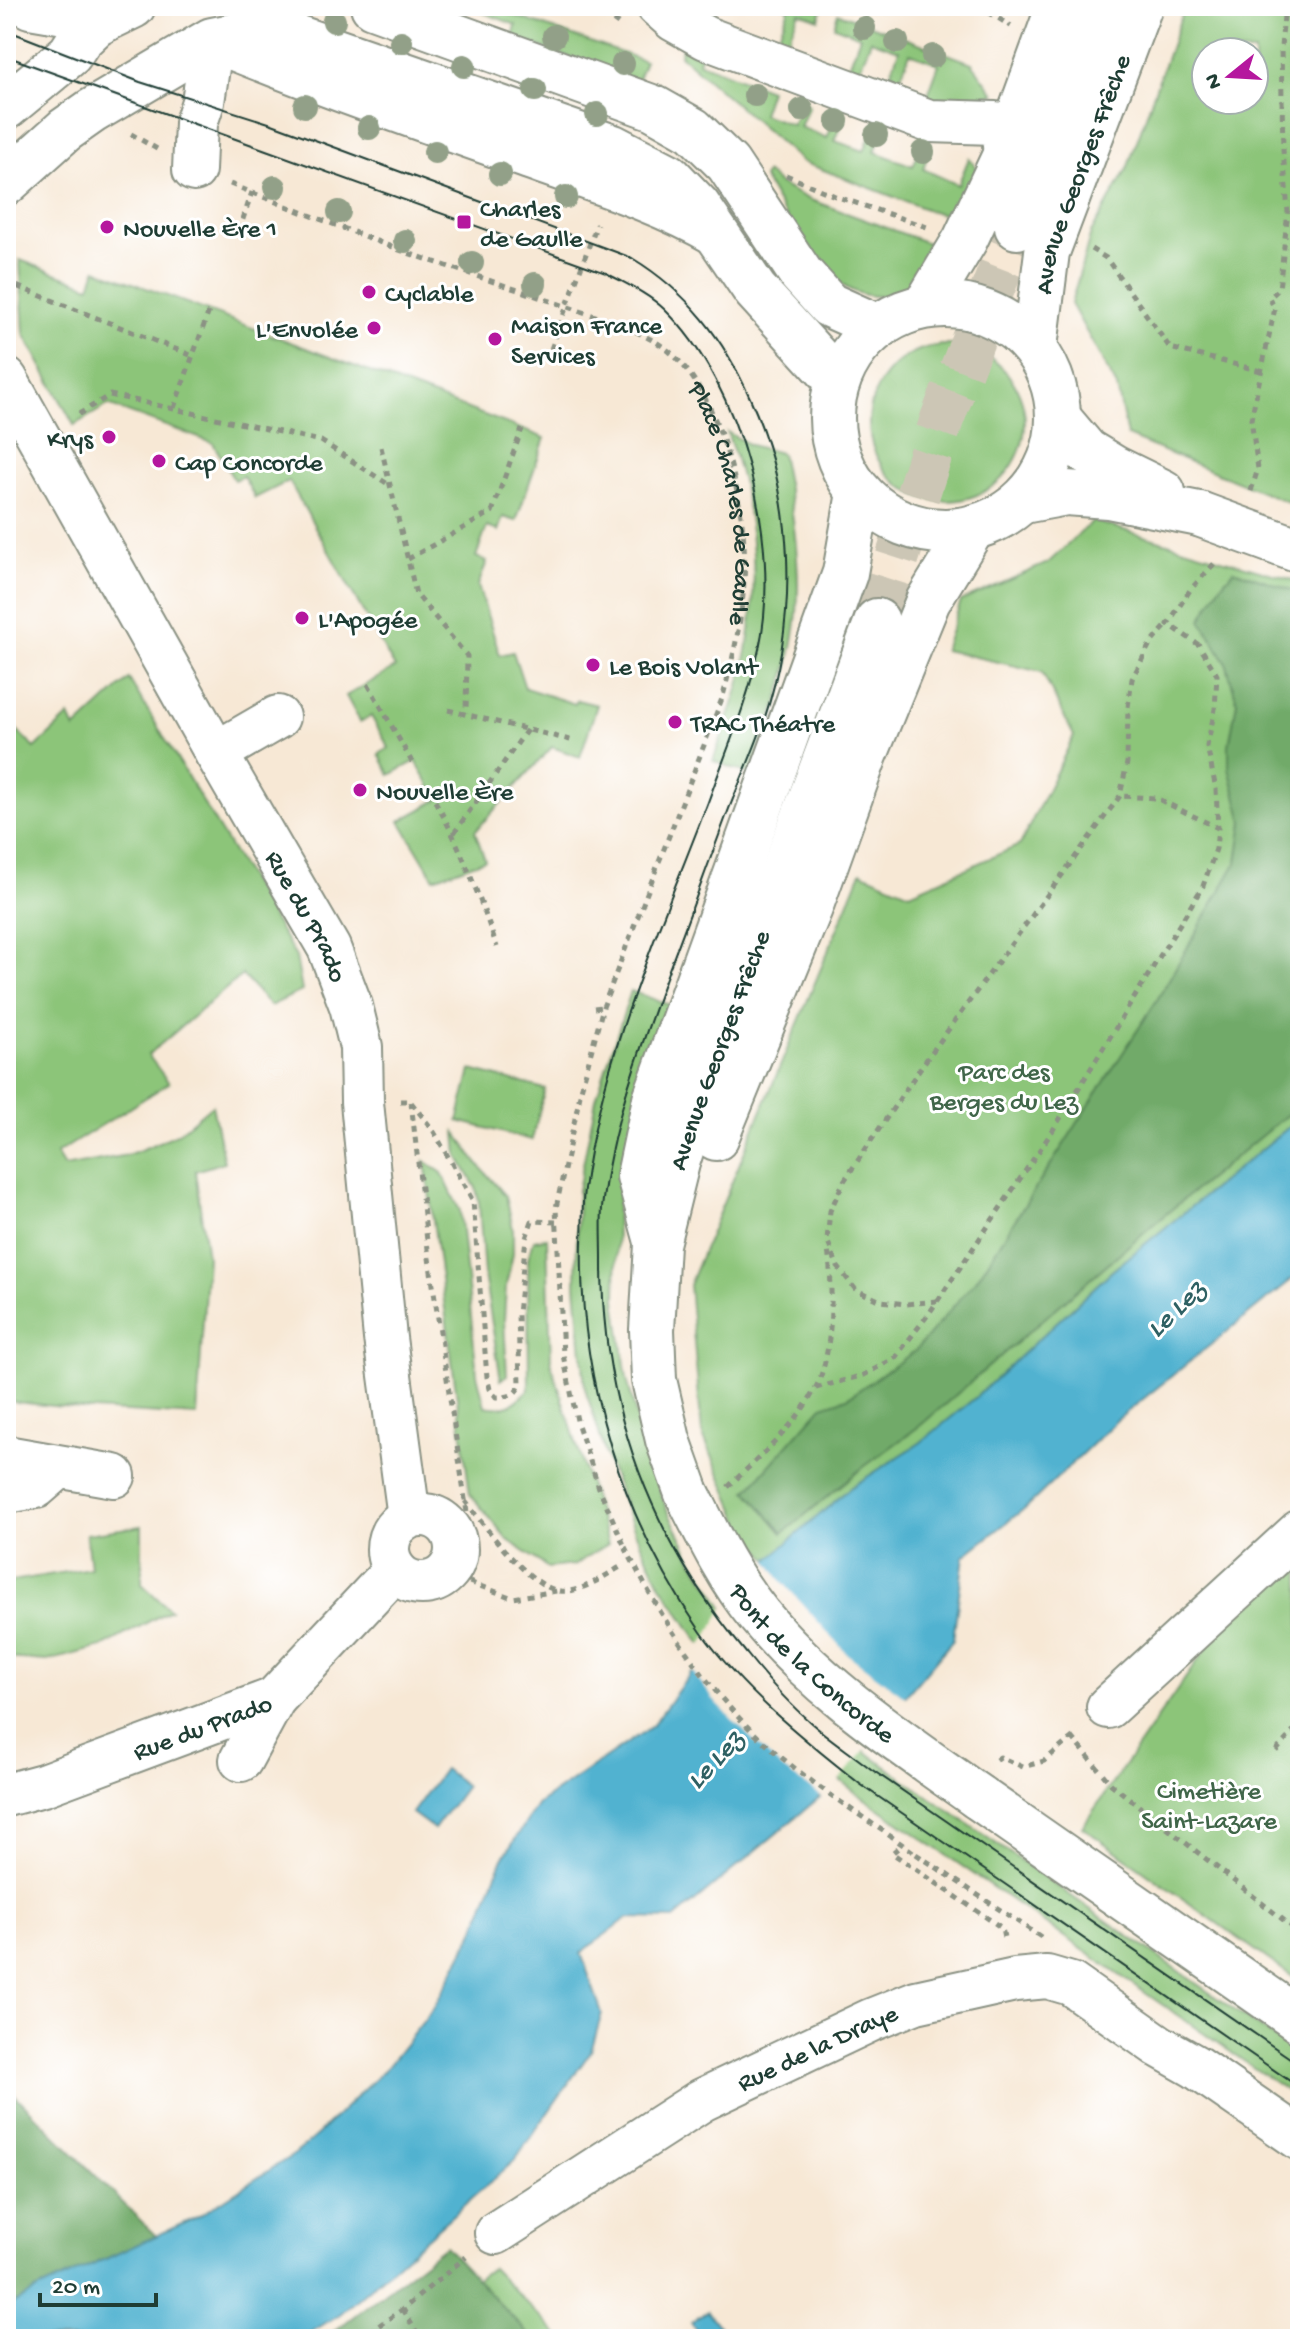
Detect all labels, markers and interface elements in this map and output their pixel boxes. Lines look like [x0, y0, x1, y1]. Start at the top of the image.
north arrow [1190, 36, 1270, 116]
street label: Avenue Georges Frêche [1031, 50, 1140, 296]
text: N [1200, 70, 1229, 92]
place label: Charles de Gaulle [480, 196, 583, 257]
marker: Charles de Gaulle [455, 213, 473, 231]
place label: Nouvelle Ère 1 [123, 216, 277, 247]
marker: Nouvelle Ère 1 [98, 218, 116, 236]
place label: Cyclable [385, 281, 474, 312]
marker: Cyclable [360, 283, 378, 301]
place label: Maison France Services [511, 313, 663, 374]
place label: L'Envolée [256, 317, 359, 348]
marker: L'Envolée [365, 319, 383, 337]
marker: Maison France Services [486, 330, 504, 348]
street label: Place Charles de Gaulle [678, 376, 756, 628]
place label: Krys [47, 426, 94, 457]
marker: Krys [100, 428, 118, 446]
place label: Cap Concorde [175, 450, 323, 481]
marker: Cap Concorde [150, 452, 168, 470]
place label: L'Apogée [318, 607, 418, 638]
marker: L'Apogée [293, 609, 311, 627]
place label: Le Bois Volant [609, 654, 760, 685]
marker: Le Bois Volant [584, 656, 602, 674]
place label: TRAC Théatre [689, 711, 836, 742]
marker: TRAC Théatre [666, 713, 684, 731]
place label: Nouvelle Ère [376, 779, 514, 810]
marker: Nouvelle Ère [351, 781, 369, 799]
street label: Rue du Prado [256, 846, 352, 987]
street label: Avenue Georges Frêche [665, 926, 780, 1175]
park label: Parc des Berges du Lez [929, 1059, 1079, 1120]
water label: Le Lez [1141, 1273, 1214, 1346]
street label: Pont de la Concorde [720, 1578, 900, 1753]
street label: Rue du Prado [130, 1690, 277, 1770]
water label: Le Lez [681, 1724, 753, 1797]
park label: Cimetière Saint-Lazare [1141, 1778, 1277, 1839]
street label: Rue de la Draye [734, 2000, 904, 2101]
scale bar [40, 2257, 156, 2307]
text: 20 m [52, 2274, 100, 2303]

